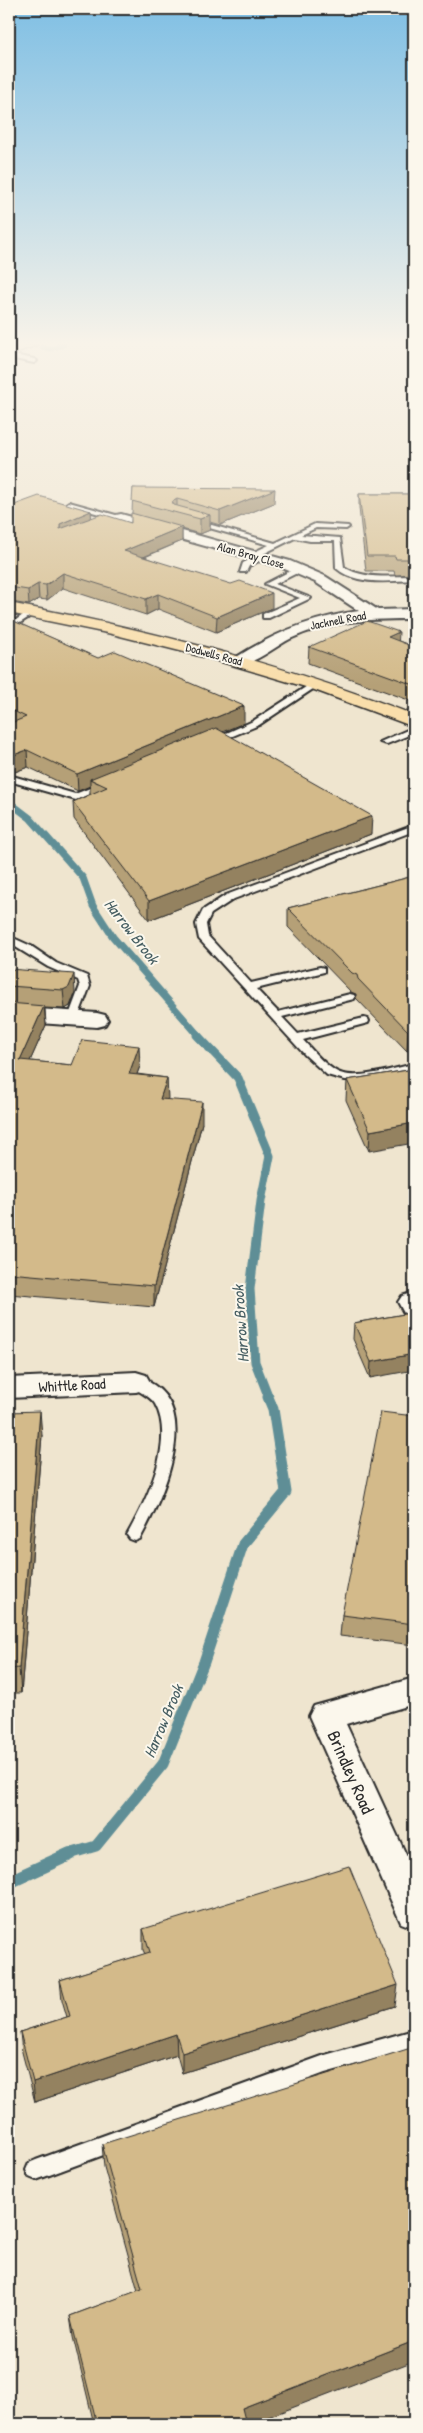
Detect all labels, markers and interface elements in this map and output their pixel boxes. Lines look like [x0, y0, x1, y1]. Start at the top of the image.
street label: Alan Bray Close [215, 537, 287, 573]
street label: Jacknell Road [309, 606, 368, 634]
street label: Dodwells Road [184, 638, 244, 670]
water label: Harrow Brook [99, 894, 165, 969]
water label: Harrow Brook [226, 1283, 254, 1363]
street label: Whittle Road [38, 1373, 106, 1397]
water label: Harrow Brook [138, 1680, 189, 1761]
street label: Brindley Road [322, 1727, 380, 1817]

